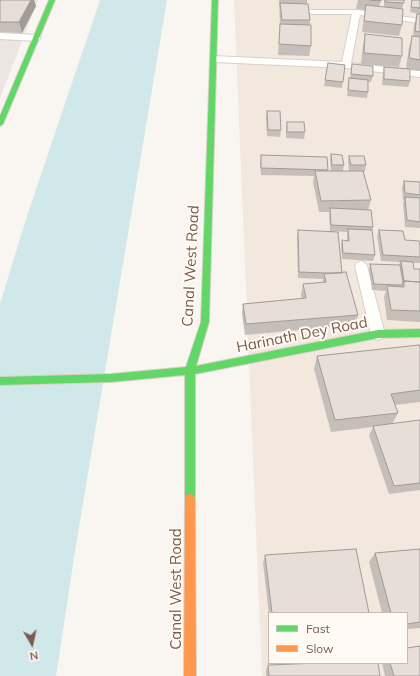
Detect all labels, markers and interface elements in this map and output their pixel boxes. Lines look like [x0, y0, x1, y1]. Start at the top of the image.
street label: Canal West Road [179, 205, 203, 327]
street label: Harinath Dey Road [235, 313, 369, 357]
street label: Canal West Road [167, 528, 185, 650]
legend [268, 612, 408, 664]
text: Fast [306, 621, 330, 636]
north arrow [12, 624, 52, 664]
text: Slow [306, 641, 334, 656]
text: N [29, 648, 39, 663]

